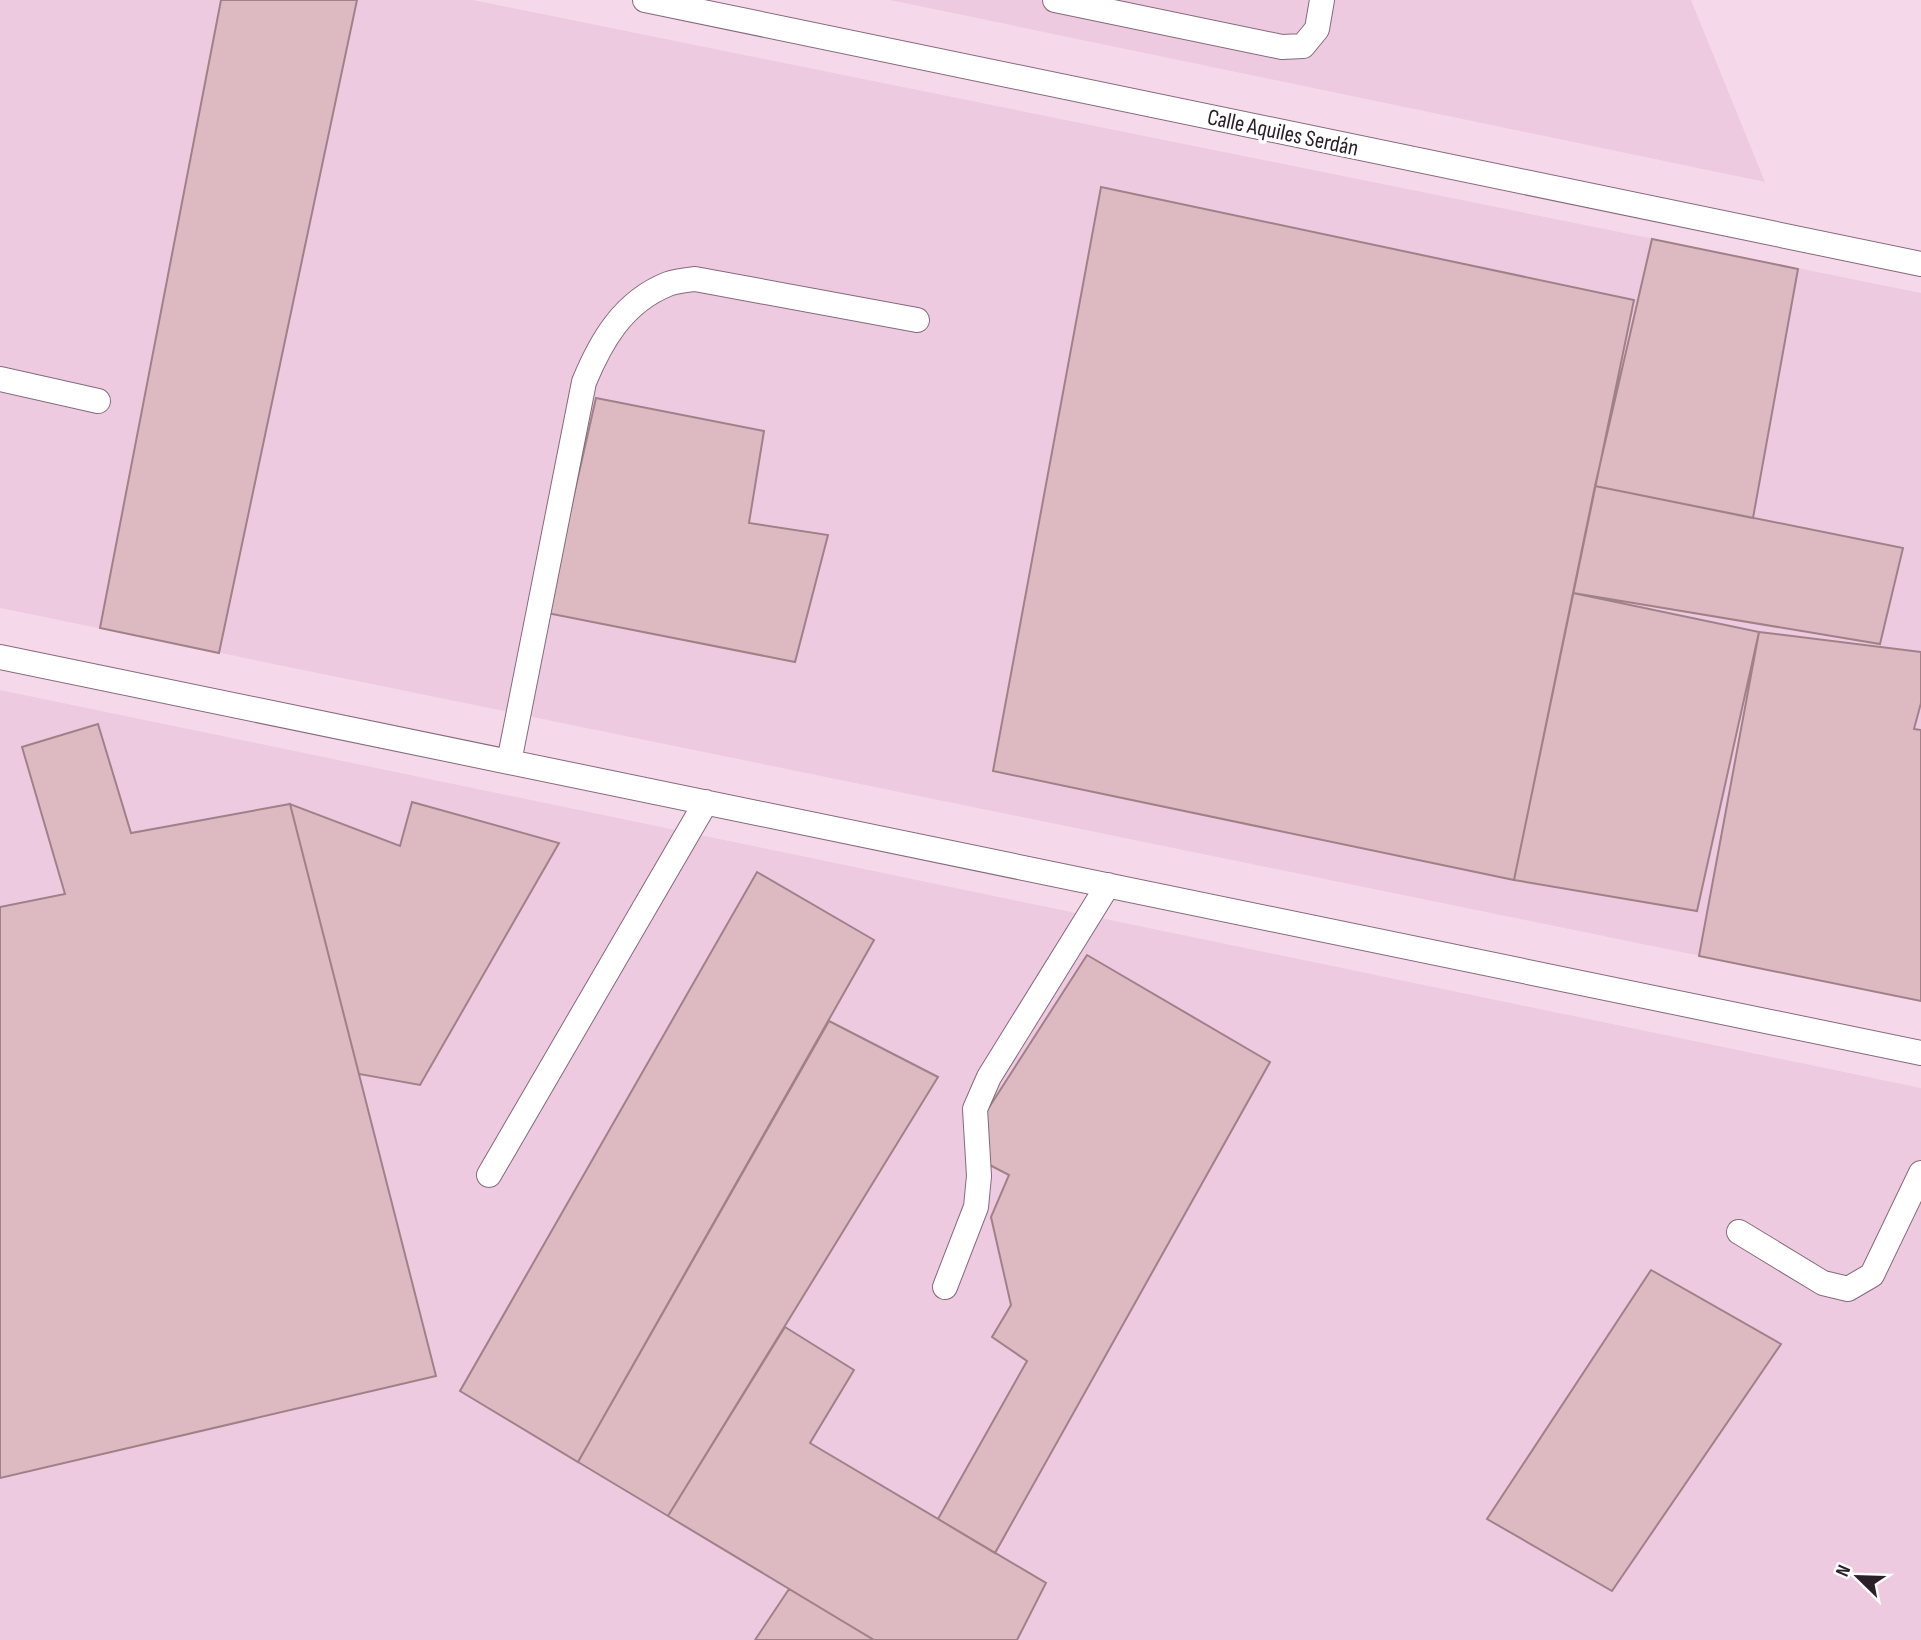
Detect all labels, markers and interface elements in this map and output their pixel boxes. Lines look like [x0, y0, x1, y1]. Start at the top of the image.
street label: Calle Aquiles Serdán [1205, 103, 1361, 163]
north arrow [1823, 1542, 1893, 1612]
text: N [1831, 1562, 1856, 1580]

